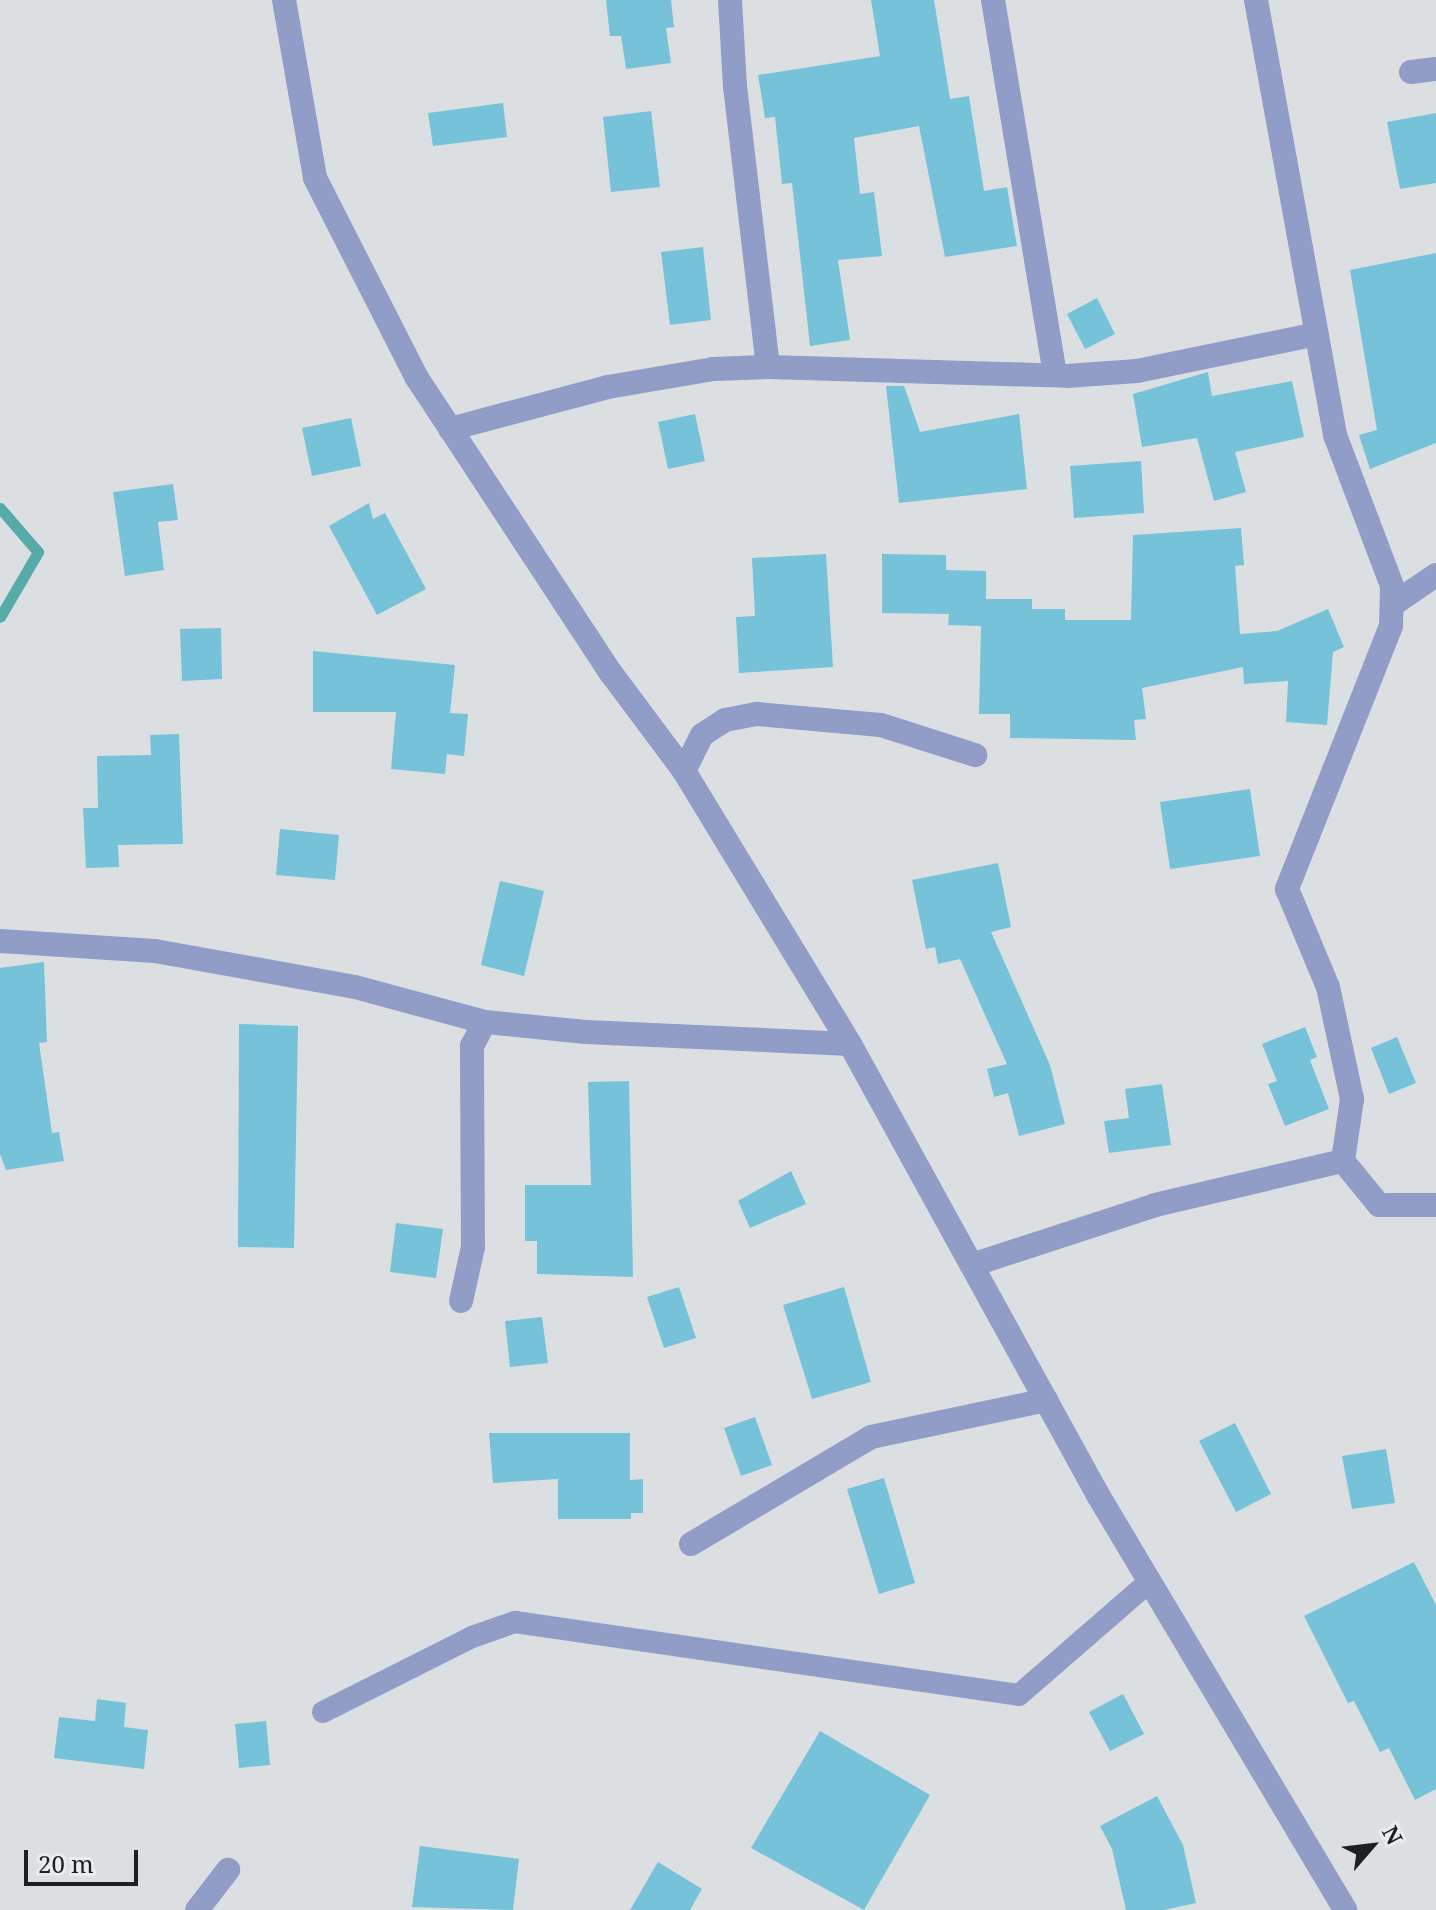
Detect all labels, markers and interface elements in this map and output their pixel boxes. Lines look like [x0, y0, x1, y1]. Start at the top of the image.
north arrow [1332, 1806, 1412, 1886]
text: N [1376, 1820, 1411, 1849]
scale bar [28, 1834, 142, 1884]
text: 20 m [38, 1847, 94, 1880]

